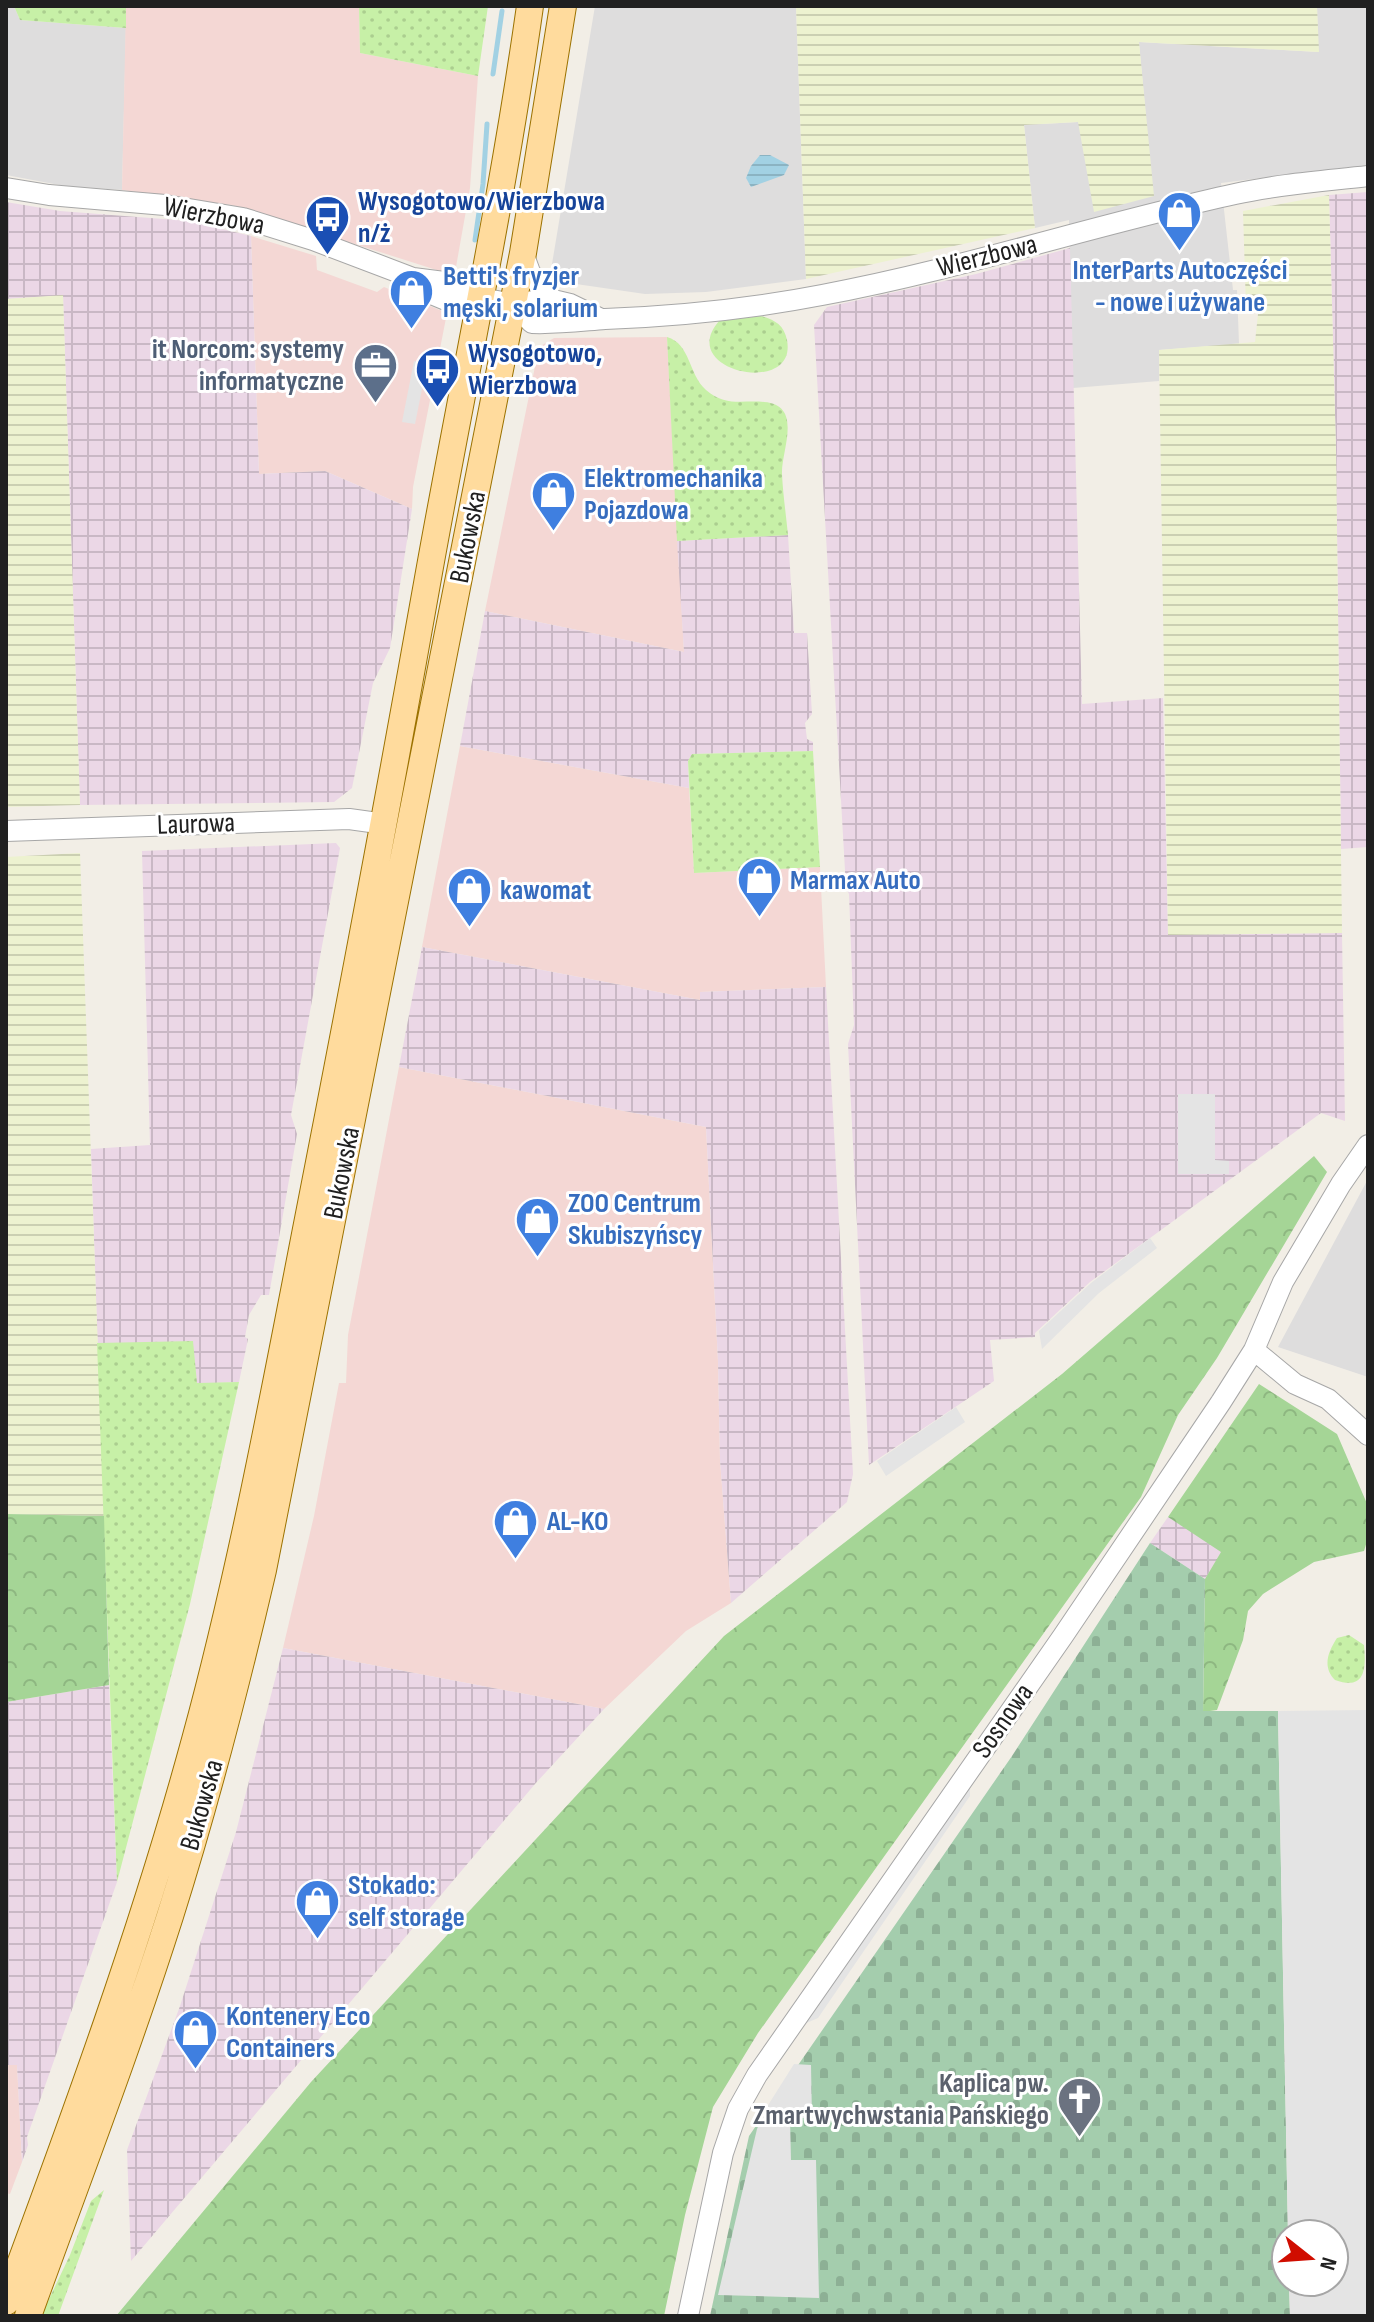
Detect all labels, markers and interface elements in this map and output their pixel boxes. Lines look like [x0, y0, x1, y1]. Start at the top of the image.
place label: Wysogotowo/Wierzbowa n/ż [358, 185, 605, 250]
shop icon: InterParts Autoczęści - nowe i używane [1156, 189, 1204, 252]
street label: Wierzbowa [161, 190, 267, 242]
bus stop icon: Wysogotowo/Wierzbowa n/ż [303, 193, 351, 256]
street label: Wierzbowa [933, 228, 1041, 284]
place label: InterParts Autoczęści - nowe i używane [1073, 254, 1287, 319]
place label: Betti's fryzjer męski, solarium [443, 260, 598, 325]
shop icon: Betti's fryzjer męski, solarium [388, 268, 436, 331]
place label: it Norcom: systemy informatyczne [152, 333, 344, 398]
place label: Wysogotowo, Wierzbowa [468, 337, 602, 402]
office icon: it Norcom: systemy informatyczne [351, 341, 399, 404]
bus stop icon: Wysogotowo, Wierzbowa [413, 345, 461, 408]
place label: Elektromechanika Pojazdowa [584, 462, 763, 527]
shop icon: Elektromechanika Pojazdowa [529, 470, 577, 533]
street label: Bukowska [443, 488, 493, 586]
street label: Laurowa [156, 806, 236, 842]
shop icon: Marmax Auto [735, 856, 783, 919]
place label: Marmax Auto [790, 864, 921, 897]
shop icon: kawomat [445, 866, 493, 929]
place label: kawomat [500, 874, 591, 907]
street label: Bukowska [317, 1124, 367, 1222]
place label: ZOO Centrum Skubiszyńscy [568, 1187, 702, 1252]
shop icon: ZOO Centrum Skubiszyńscy [513, 1195, 561, 1258]
shop icon: AL-KO [492, 1497, 540, 1560]
place label: AL-KO [546, 1505, 608, 1538]
street label: Sosnowa [966, 1677, 1040, 1765]
street label: Bukowska [173, 1756, 231, 1854]
place label: Stokado: self storage [348, 1869, 465, 1934]
shop icon: Stokado: self storage [293, 1877, 341, 1940]
place label: Kontenery Eco Containers [226, 2000, 370, 2065]
shop icon: Kontenery Eco Containers [171, 2008, 219, 2071]
place label: Kaplica pw. Zmartwychwstania Pańskiego [753, 2067, 1049, 2132]
church icon: Kaplica pw. Zmartwychwstania Pańskiego [1056, 2075, 1104, 2138]
north arrow [1270, 2218, 1350, 2298]
text: N [1313, 2254, 1342, 2273]

